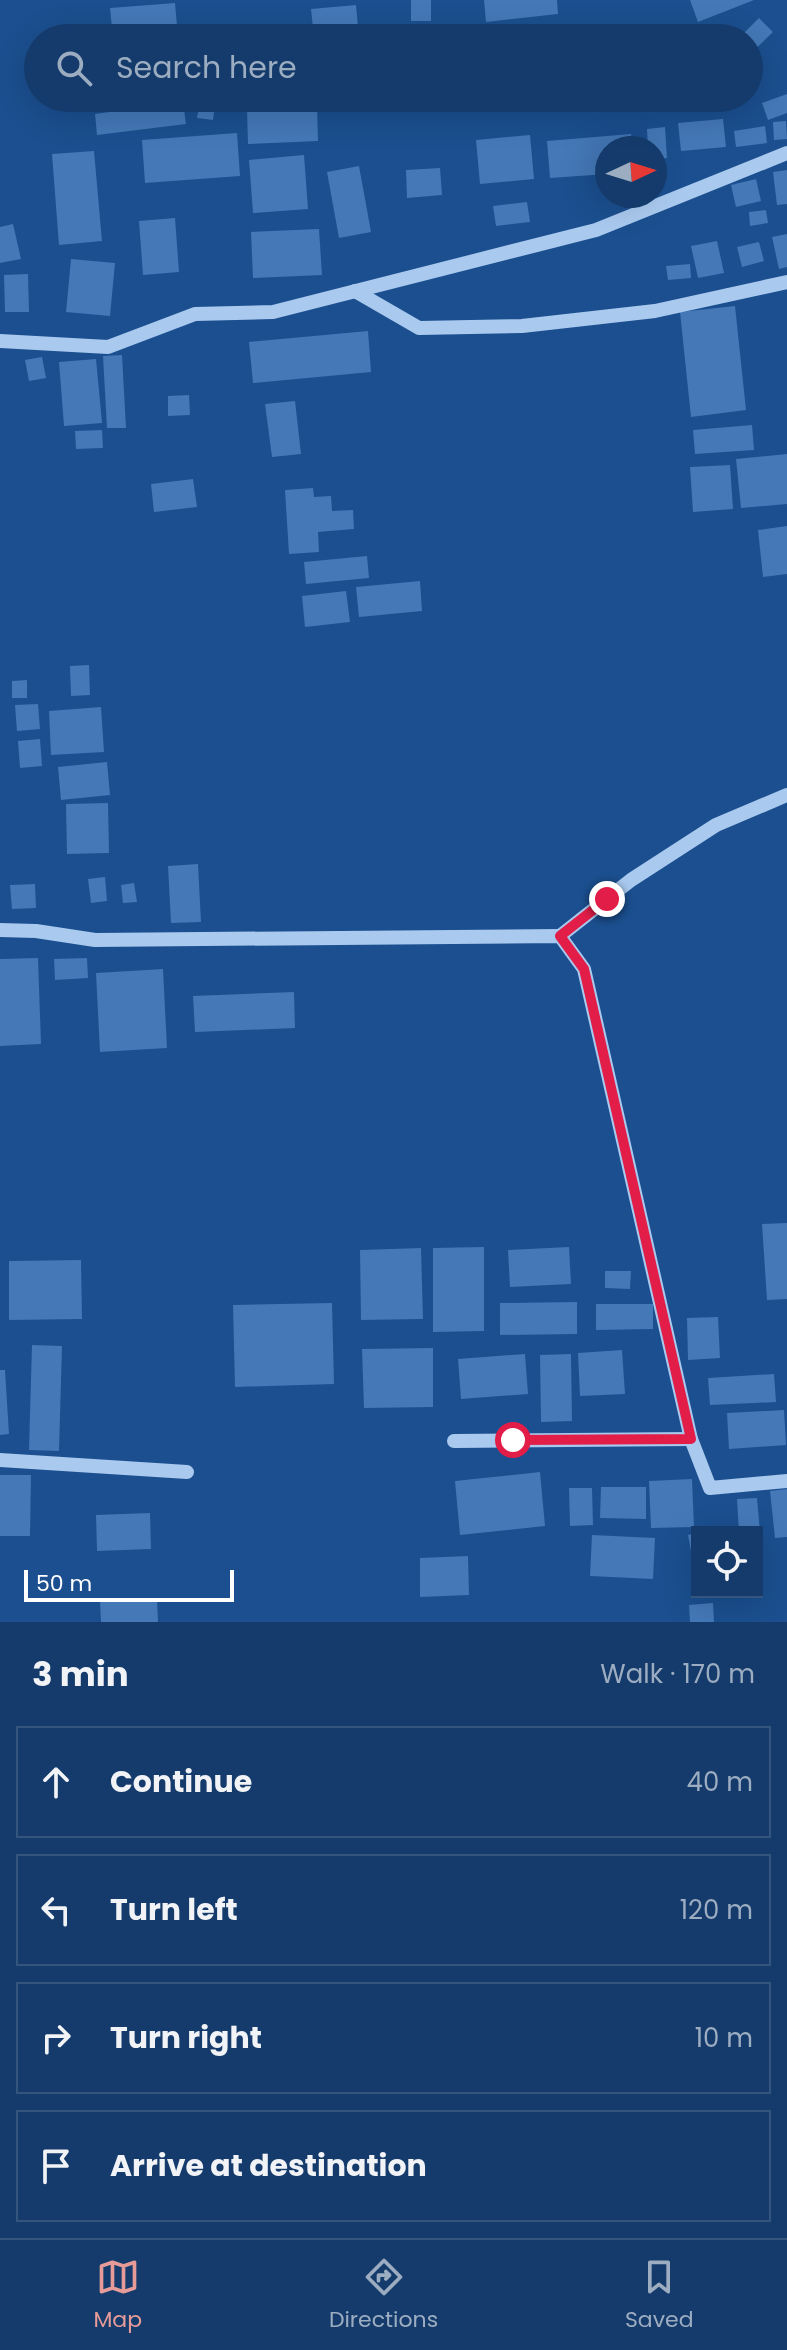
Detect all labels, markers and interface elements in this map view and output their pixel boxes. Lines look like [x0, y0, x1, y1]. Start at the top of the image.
search box [24, 24, 763, 112]
icon: search [52, 46, 96, 90]
text: Search here [116, 46, 297, 89]
north arrow [595, 136, 667, 208]
route end [589, 881, 625, 917]
route start [495, 1422, 531, 1458]
map controls [691, 1526, 763, 1598]
button: locate [691, 1526, 763, 1598]
scale bar [24, 1566, 234, 1602]
text: 50 m [36, 1568, 92, 1599]
text: 3 min [32, 1650, 129, 1698]
text: Walk · 170 m [600, 1656, 755, 1692]
icon: ahead [34, 1760, 78, 1804]
text: Continue [110, 1760, 252, 1803]
text: 40 m [687, 1764, 753, 1800]
icon: left [34, 1888, 78, 1932]
text: Turn left [110, 1888, 238, 1931]
text: 120 m [680, 1892, 753, 1928]
icon: right [34, 2016, 78, 2060]
text: Turn right [110, 2016, 262, 2059]
text: 10 m [695, 2020, 753, 2056]
icon: arrive [34, 2144, 78, 2188]
text: Arrive at destination [110, 2144, 427, 2187]
tab: Map [93, 2255, 142, 2336]
tab: Directions [329, 2255, 438, 2336]
tab: Saved [625, 2255, 694, 2336]

